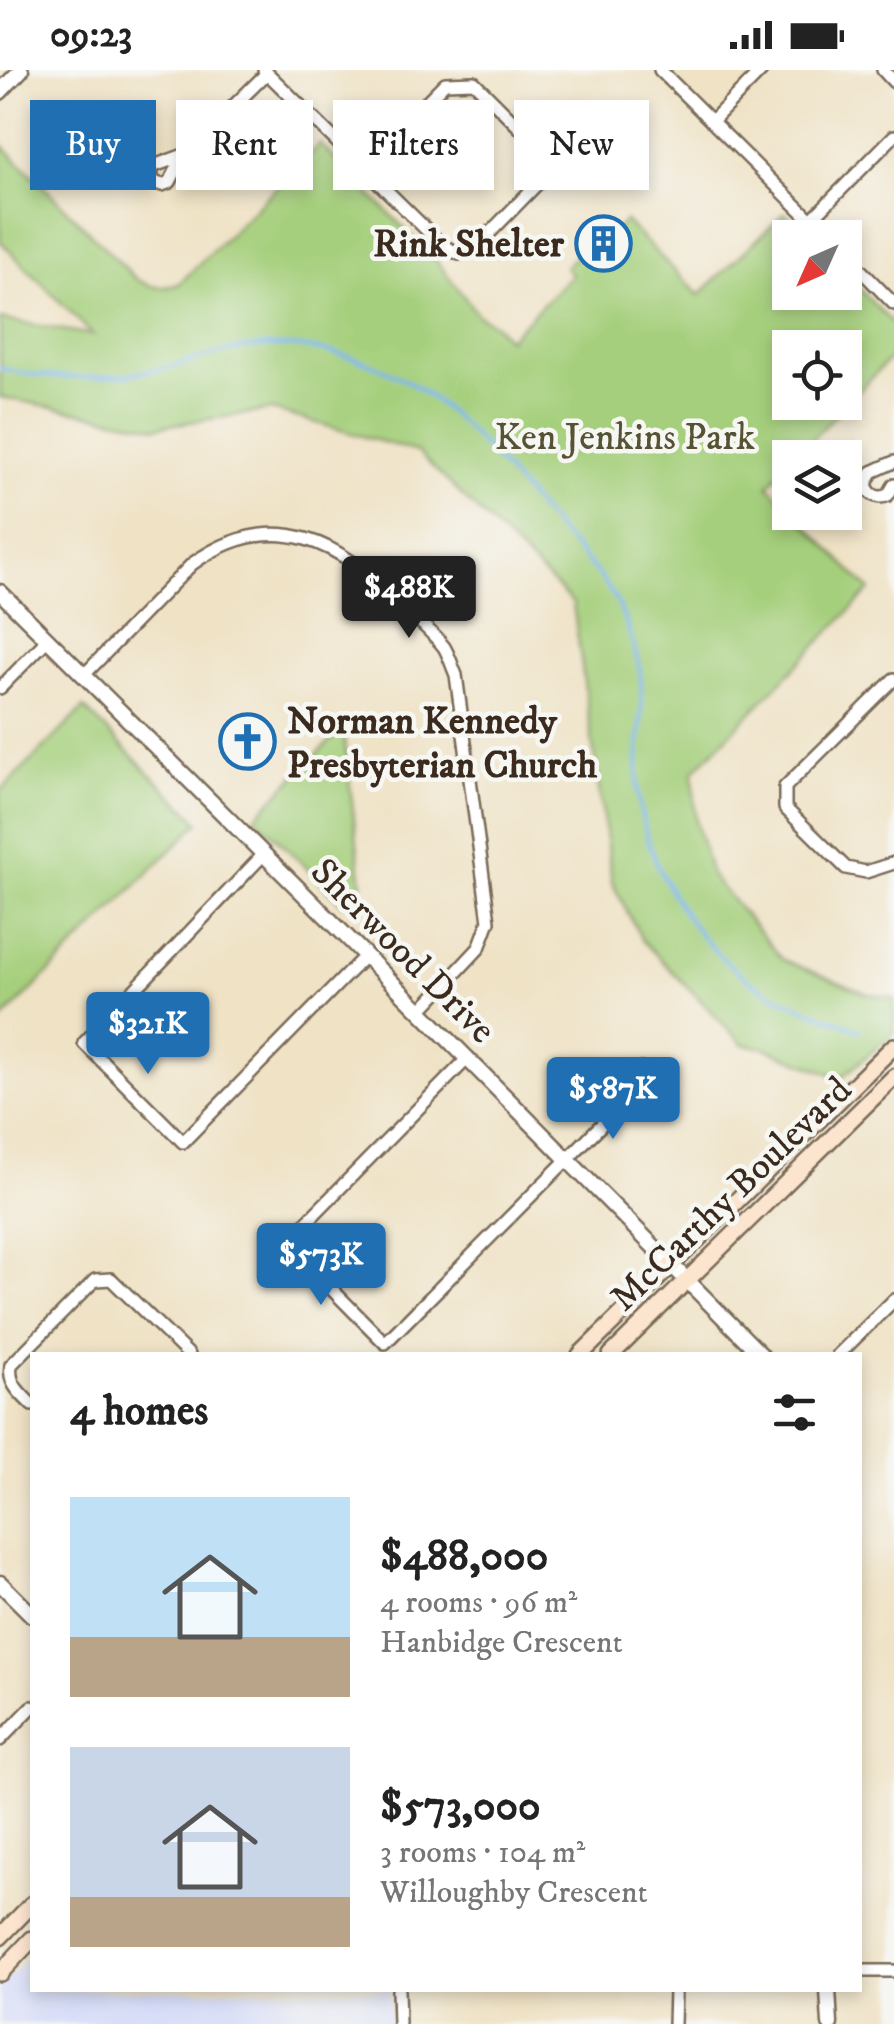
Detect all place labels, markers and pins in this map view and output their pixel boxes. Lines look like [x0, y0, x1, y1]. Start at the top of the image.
building icon: Rink Shelter [573, 213, 633, 273]
place label: Rink Shelter [373, 221, 565, 269]
pin: $488K [339, 556, 479, 641]
place label: Norman Kennedy Presbyterian Church [287, 698, 597, 790]
church icon: Norman Kennedy Presbyterian Church [218, 712, 278, 772]
pin: $321K [78, 992, 218, 1077]
pin: $587K [543, 1057, 683, 1142]
pin: $573K [251, 1223, 391, 1308]

